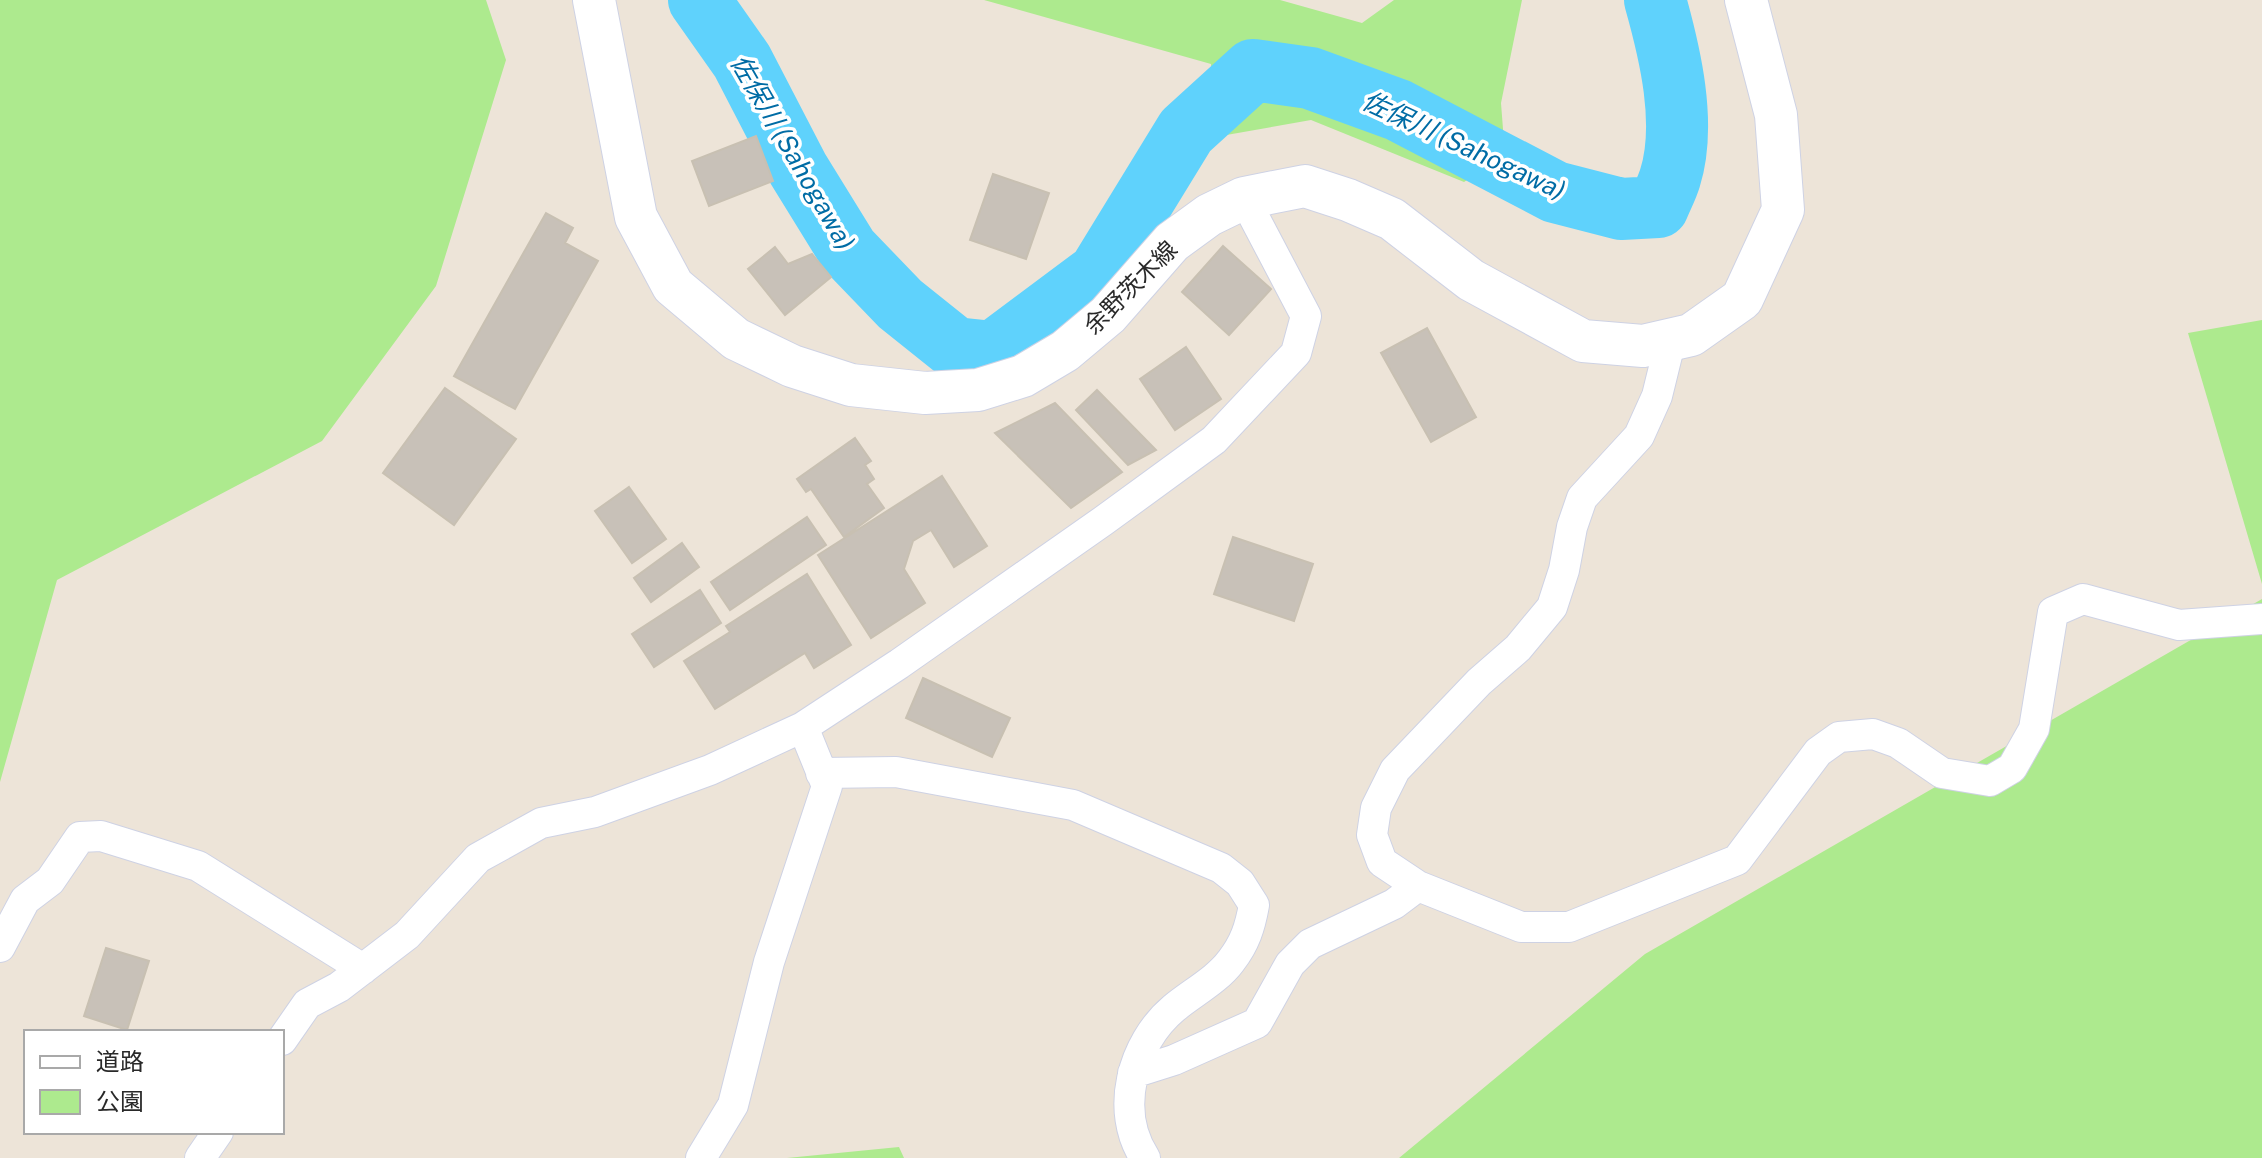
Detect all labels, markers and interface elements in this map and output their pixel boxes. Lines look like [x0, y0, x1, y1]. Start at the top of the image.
water label: 佐保川 (Sahogawa) [724, 49, 862, 255]
water label: 佐保川 (Sahogawa) [1357, 84, 1571, 206]
street label: 余野茨木線 [1078, 235, 1182, 339]
legend [24, 1030, 284, 1134]
text: 道路 [96, 1047, 144, 1075]
text: 公園 [96, 1087, 144, 1115]

